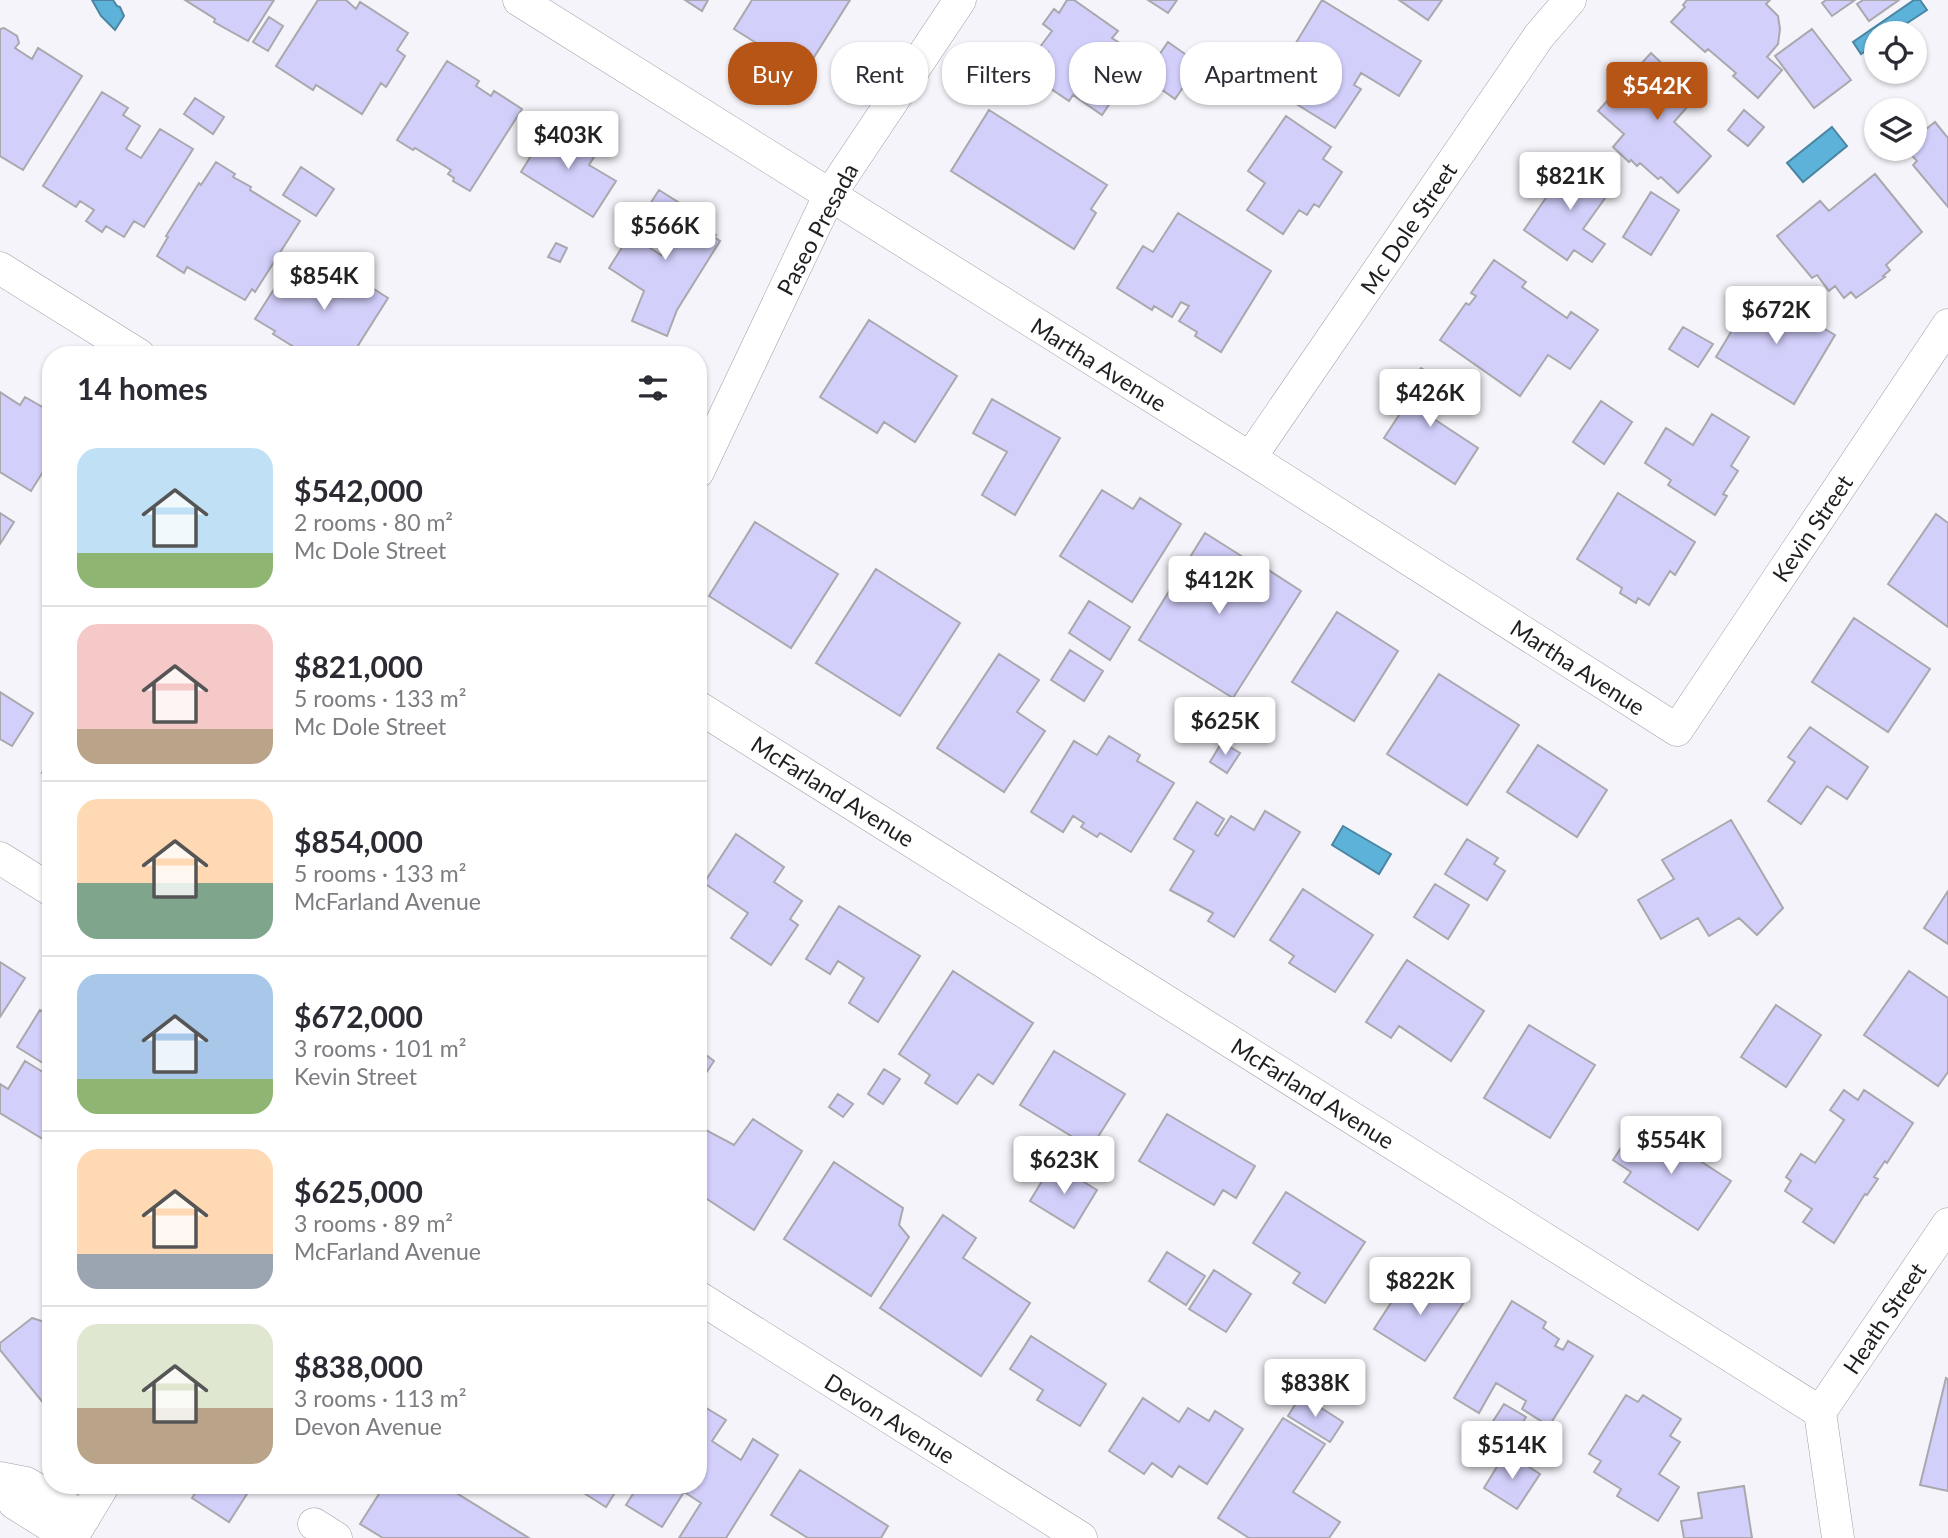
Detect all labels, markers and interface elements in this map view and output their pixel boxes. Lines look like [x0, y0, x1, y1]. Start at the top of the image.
map controls [1864, 21, 1927, 161]
button: locate [1864, 21, 1927, 84]
chip: Buy [728, 42, 817, 105]
chip: Rent [831, 42, 928, 105]
chip: Filters [942, 42, 1055, 105]
chip: New [1069, 42, 1166, 105]
chip: Apartment [1180, 42, 1342, 105]
pin: $542K [1608, 62, 1706, 122]
text: $542K [1622, 71, 1692, 99]
button: layers [1864, 98, 1927, 161]
pin: $403K [519, 111, 617, 171]
text: $403K [533, 120, 603, 148]
pin: $821K [1521, 152, 1619, 212]
street label: Mc Dole Street [1354, 156, 1463, 299]
street label: Paseo Presada [771, 158, 863, 300]
text: $821K [1535, 161, 1605, 189]
pin: $566K [616, 202, 714, 262]
text: $566K [630, 211, 700, 239]
pin: $854K [275, 252, 373, 312]
text: $854K [289, 261, 359, 289]
pin: $672K [1727, 286, 1825, 346]
text: $672K [1741, 295, 1811, 323]
street label: Martha Avenue [1026, 311, 1172, 417]
icon: filters [634, 369, 672, 407]
text: 14 homes [77, 370, 208, 406]
pin: $426K [1381, 370, 1479, 429]
text: $426K [1395, 378, 1465, 406]
street label: Kevin Street [1766, 469, 1858, 587]
text: $542,000 [294, 472, 423, 508]
icon: home [133, 476, 217, 560]
text: 2 rooms · 80 m² [294, 508, 453, 536]
text: Mc Dole Street [294, 536, 446, 564]
pin: $412K [1170, 556, 1268, 616]
text: $412K [1184, 565, 1254, 593]
street label: Martha Avenue [1506, 613, 1650, 721]
text: $821,000 [294, 648, 423, 684]
icon: home [133, 652, 217, 736]
text: 5 rooms · 133 m² [294, 684, 466, 712]
pin: $625K [1176, 698, 1274, 757]
text: $625K [1190, 706, 1260, 734]
text: Mc Dole Street [294, 712, 446, 740]
street label: McFarland Avenue [746, 730, 920, 852]
text: $854,000 [294, 823, 423, 859]
icon: home [133, 827, 217, 911]
text: 5 rooms · 133 m² [294, 859, 466, 887]
text: McFarland Avenue [294, 887, 481, 915]
text: $672,000 [294, 998, 423, 1034]
icon: home [133, 1002, 217, 1086]
street label: McFarland Avenue [1226, 1032, 1400, 1154]
text: 3 rooms · 101 m² [294, 1034, 466, 1062]
text: Kevin Street [294, 1062, 417, 1090]
pin: $554K [1622, 1116, 1720, 1176]
text: $554K [1636, 1125, 1706, 1153]
pin: $623K [1015, 1136, 1113, 1196]
text: $623K [1029, 1145, 1099, 1173]
text: $625,000 [294, 1173, 423, 1209]
icon: home [133, 1177, 217, 1261]
text: 3 rooms · 89 m² [294, 1209, 453, 1237]
text: McFarland Avenue [294, 1237, 481, 1265]
street label: Heath Street [1837, 1256, 1932, 1379]
pin: $822K [1371, 1258, 1469, 1317]
text: $822K [1385, 1266, 1455, 1294]
text: $838,000 [294, 1348, 423, 1384]
icon: home [133, 1352, 217, 1436]
pin: $838K [1266, 1360, 1364, 1419]
street label: Devon Avenue [820, 1367, 960, 1469]
text: $838K [1280, 1368, 1350, 1396]
text: 3 rooms · 113 m² [294, 1384, 466, 1412]
text: Devon Avenue [294, 1412, 442, 1440]
pin: $514K [1463, 1422, 1561, 1481]
text: $514K [1477, 1430, 1547, 1458]

